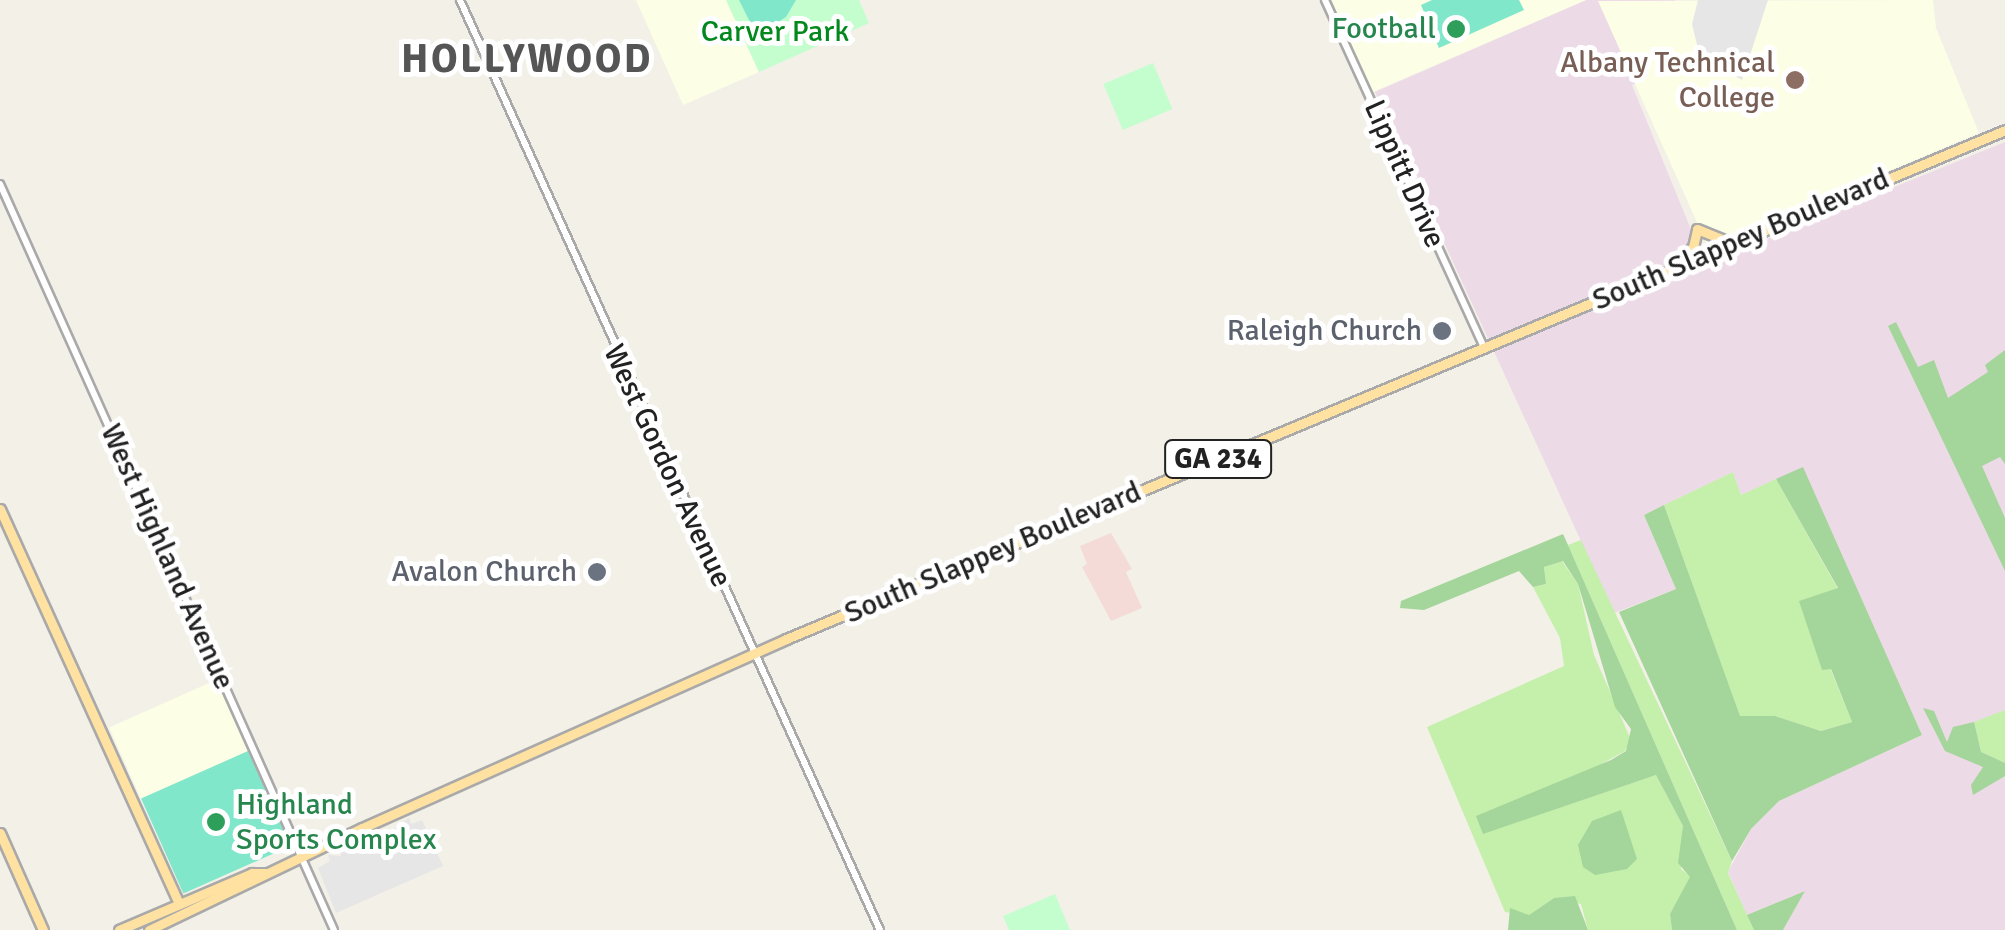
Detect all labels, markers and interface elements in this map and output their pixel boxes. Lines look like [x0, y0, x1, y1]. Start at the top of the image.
place label: Football [1331, 11, 1436, 47]
park label: Carver Park [701, 14, 849, 50]
marker: Football [1445, 18, 1467, 40]
district label: HOLLYWOOD [401, 35, 653, 83]
place label: Albany Technical College [1560, 45, 1775, 116]
marker: Albany Technical College [1784, 69, 1806, 91]
street label: Lippitt Drive [1355, 95, 1453, 253]
street label: South Slappey Boulevard [1587, 161, 1895, 319]
place label: Raleigh Church [1227, 313, 1422, 349]
marker: Raleigh Church [1431, 320, 1453, 342]
street label: West Gordon Avenue [595, 339, 739, 593]
street label: West Highland Avenue [92, 419, 242, 695]
road number: GA 234 [1163, 436, 1273, 482]
street label: South Slappey Boulevard [839, 474, 1147, 632]
place label: Avalon Church [391, 554, 577, 590]
marker: Avalon Church [586, 561, 608, 583]
place label: Highland Sports Complex [236, 787, 437, 858]
marker: Highland Sports Complex [205, 811, 227, 833]

